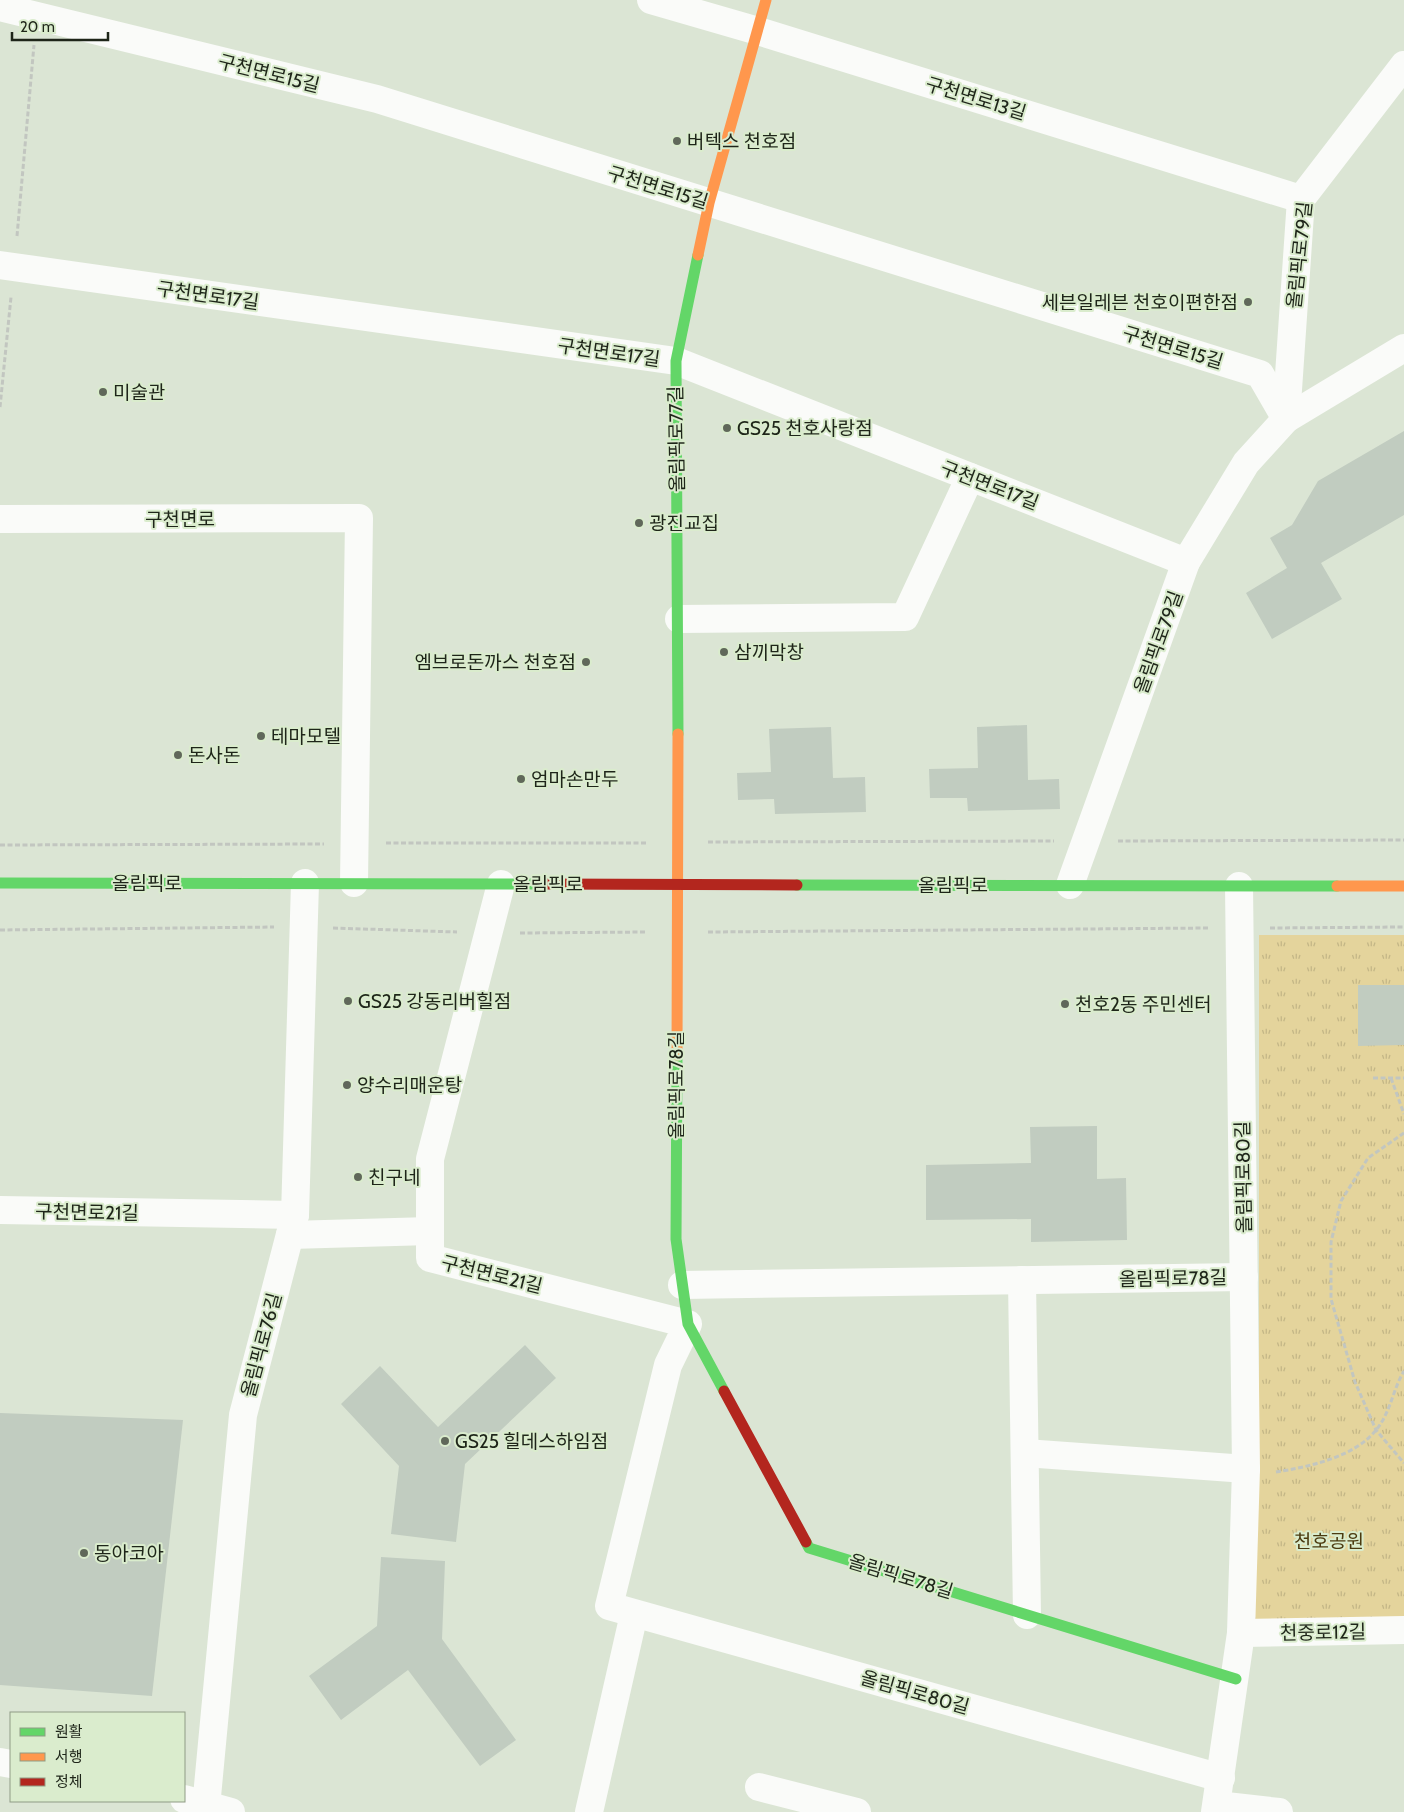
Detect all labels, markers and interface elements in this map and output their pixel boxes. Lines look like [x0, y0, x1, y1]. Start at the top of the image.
scale bar [12, 10, 109, 42]
text: 20 m [20, 18, 55, 36]
street label: 구천면로15길 [216, 50, 322, 97]
street label: 구천면로13길 [923, 72, 1029, 125]
place label: 버텍스 천호점 [687, 130, 796, 153]
marker: 버텍스 천호점 [671, 135, 683, 147]
street label: 구천면로15길 [605, 161, 711, 214]
street label: 올림픽로79길 [1282, 200, 1317, 310]
street label: 구천면로17길 [155, 277, 261, 314]
place label: 세븐일레븐 천호이편한점 [1041, 291, 1238, 314]
marker: 세븐일레븐 천호이편한점 [1242, 296, 1254, 308]
street label: 구천면로15길 [1120, 321, 1226, 374]
street label: 구천면로17길 [556, 334, 662, 371]
place label: 미술관 [113, 381, 165, 404]
marker: 미술관 [97, 386, 109, 398]
street label: 올림픽로77길 [664, 386, 689, 492]
place label: GS25 천호사랑점 [737, 417, 873, 440]
marker: GS25 천호사랑점 [721, 422, 733, 434]
street label: 구천면로17길 [938, 456, 1042, 515]
street label: 구천면로 [145, 508, 215, 531]
place label: 광진교집 [649, 512, 719, 535]
marker: 광진교집 [633, 517, 645, 529]
street label: 올림픽로79길 [1129, 588, 1188, 697]
place label: 삼끼막창 [734, 641, 804, 664]
marker: 삼끼막창 [718, 646, 730, 658]
place label: 엠브로돈까스 천호점 [414, 651, 576, 674]
marker: 엠브로돈까스 천호점 [580, 656, 592, 668]
place label: 테마모텔 [271, 725, 341, 748]
marker: 테마모텔 [255, 730, 267, 742]
place label: 돈사돈 [188, 744, 240, 767]
marker: 돈사돈 [172, 749, 184, 761]
place label: 엄마손만두 [531, 768, 618, 791]
marker: 엄마손만두 [515, 773, 527, 785]
street label: 올림픽로 [112, 872, 182, 895]
street label: 올림픽로 [513, 873, 583, 896]
street label: 올림픽로 [918, 874, 988, 897]
place label: GS25 강동리버힐점 [358, 990, 511, 1013]
place label: 천호2동 주민센터 [1075, 993, 1212, 1016]
marker: GS25 강동리버힐점 [342, 995, 354, 1007]
marker: 천호2동 주민센터 [1059, 998, 1071, 1010]
street label: 올림픽로78길 [665, 1031, 688, 1139]
place label: 양수리매운탕 [357, 1074, 462, 1097]
marker: 양수리매운탕 [341, 1079, 353, 1091]
street label: 올림픽로80길 [1231, 1121, 1256, 1233]
place label: 친구네 [368, 1166, 420, 1189]
marker: 친구네 [352, 1171, 364, 1183]
street label: 구천면로21길 [35, 1200, 139, 1225]
street label: 구천면로21길 [439, 1251, 545, 1298]
street label: 올림픽로78길 [1119, 1266, 1227, 1291]
street label: 올림픽로76길 [236, 1290, 286, 1400]
place label: GS25 힐데스하임점 [455, 1430, 608, 1453]
marker: GS25 힐데스하임점 [439, 1435, 451, 1447]
park label: 천호공원 [1294, 1530, 1364, 1553]
place label: 동아코아 [94, 1542, 164, 1565]
marker: 동아코아 [78, 1547, 90, 1559]
street label: 올림픽로78길 [846, 1550, 956, 1603]
street label: 천중로12길 [1280, 1620, 1366, 1645]
street label: 올림픽로80길 [858, 1666, 972, 1719]
legend [10, 1712, 185, 1802]
text: 원활 [55, 1723, 83, 1741]
text: 서행 [55, 1748, 83, 1766]
text: 정체 [55, 1773, 83, 1791]

